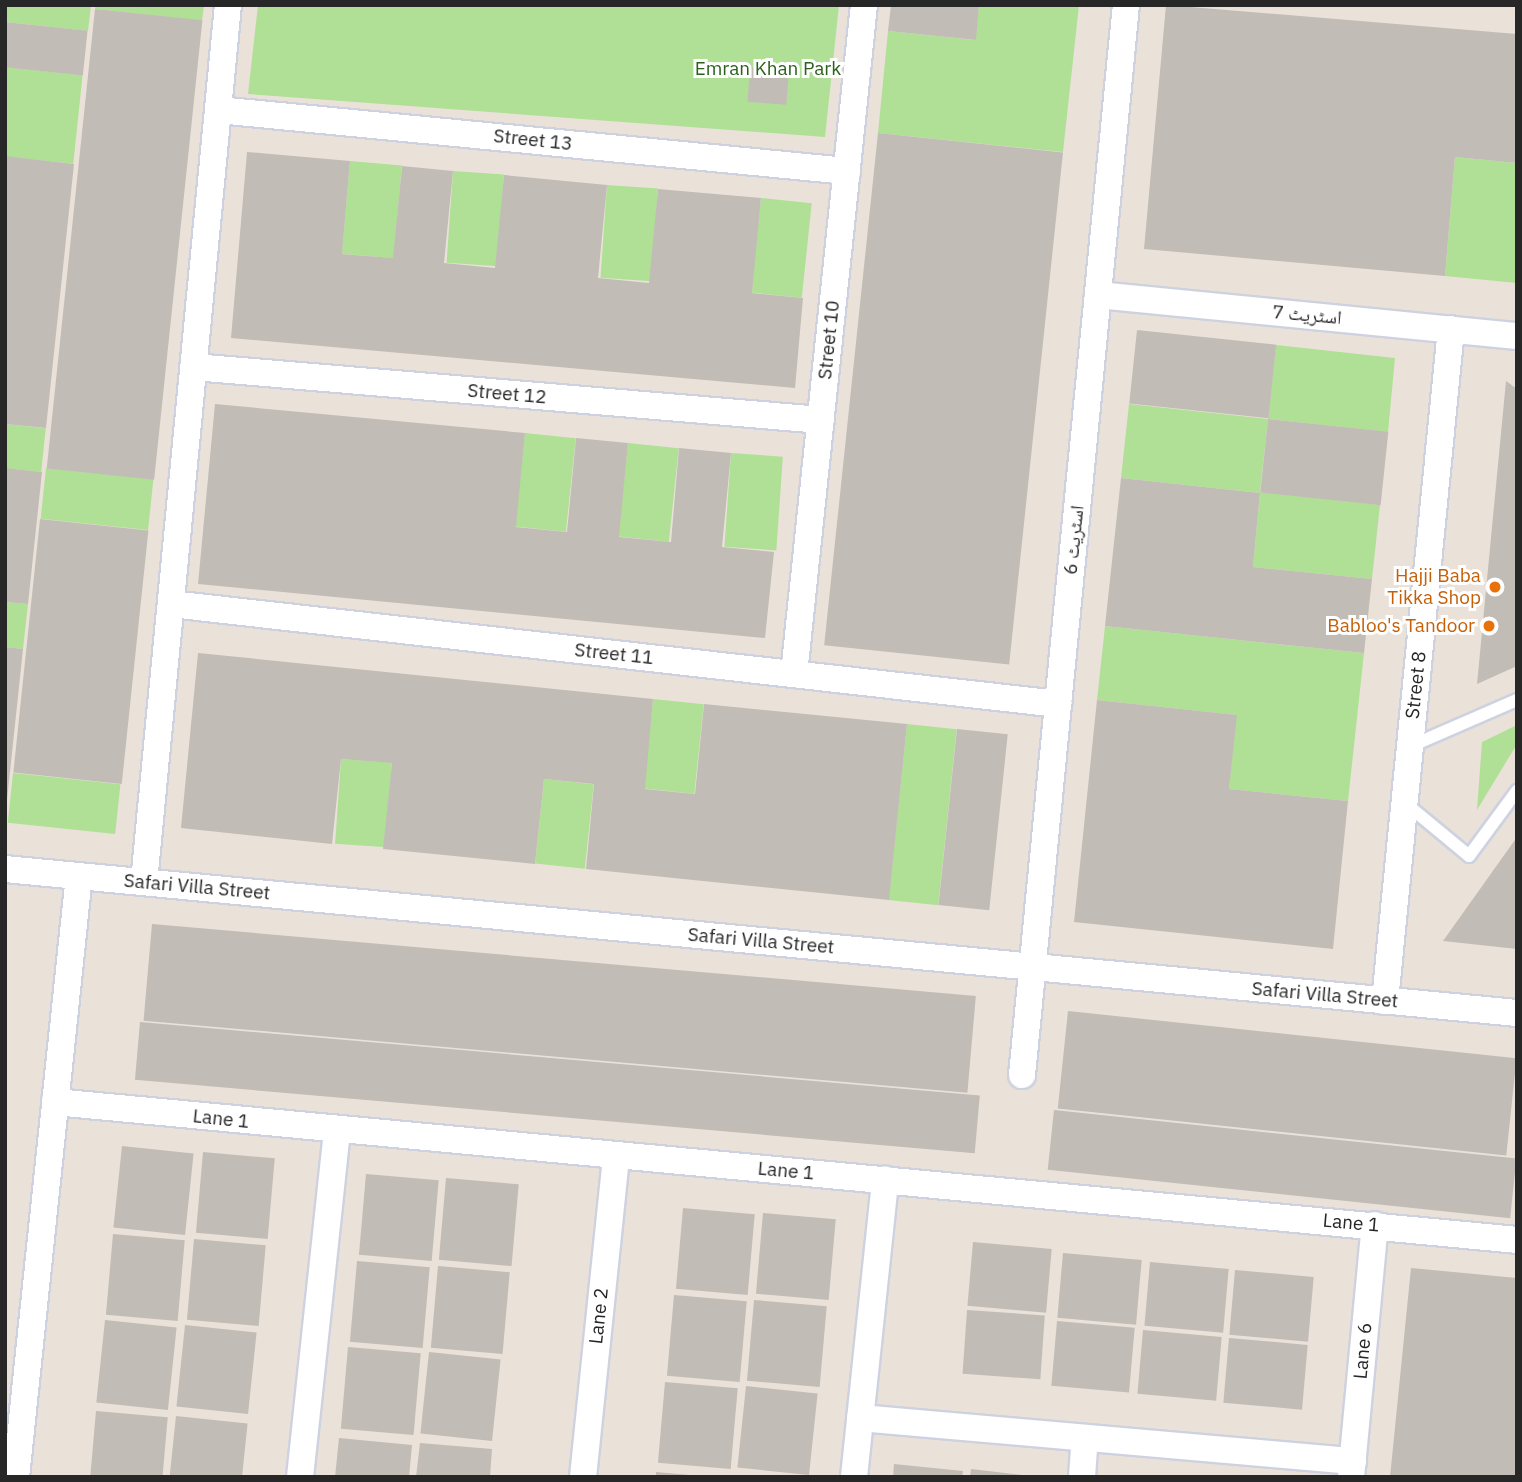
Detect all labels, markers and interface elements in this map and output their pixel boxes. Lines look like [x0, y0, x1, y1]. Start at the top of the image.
park label: Emran Khan Park [695, 58, 841, 80]
street label: Street 13 [492, 125, 574, 155]
street label: Street 10 [814, 299, 844, 381]
street label: اسٹریٹ 7 [1271, 301, 1343, 329]
street label: Street 12 [466, 379, 548, 409]
street label: اسٹریٹ 6 [1059, 504, 1089, 576]
place label: Hajji Baba Tikka Shop [1387, 565, 1481, 609]
marker: Hajji Baba Tikka Shop [1487, 579, 1503, 595]
place label: Babloo's Tandoor [1327, 615, 1475, 637]
marker: Babloo's Tandoor [1481, 618, 1497, 634]
street label: Street 11 [573, 639, 655, 669]
street label: Street 8 [1401, 650, 1431, 720]
street label: Safari Villa Street [123, 869, 271, 905]
street label: Safari Villa Street [687, 923, 835, 959]
street label: Safari Villa Street [1251, 977, 1399, 1013]
street label: Lane 1 [192, 1105, 250, 1133]
street label: Lane 1 [757, 1157, 815, 1185]
street label: Lane 1 [1322, 1209, 1380, 1237]
street label: Lane 2 [585, 1287, 613, 1345]
street label: Lane 6 [1349, 1322, 1377, 1380]

